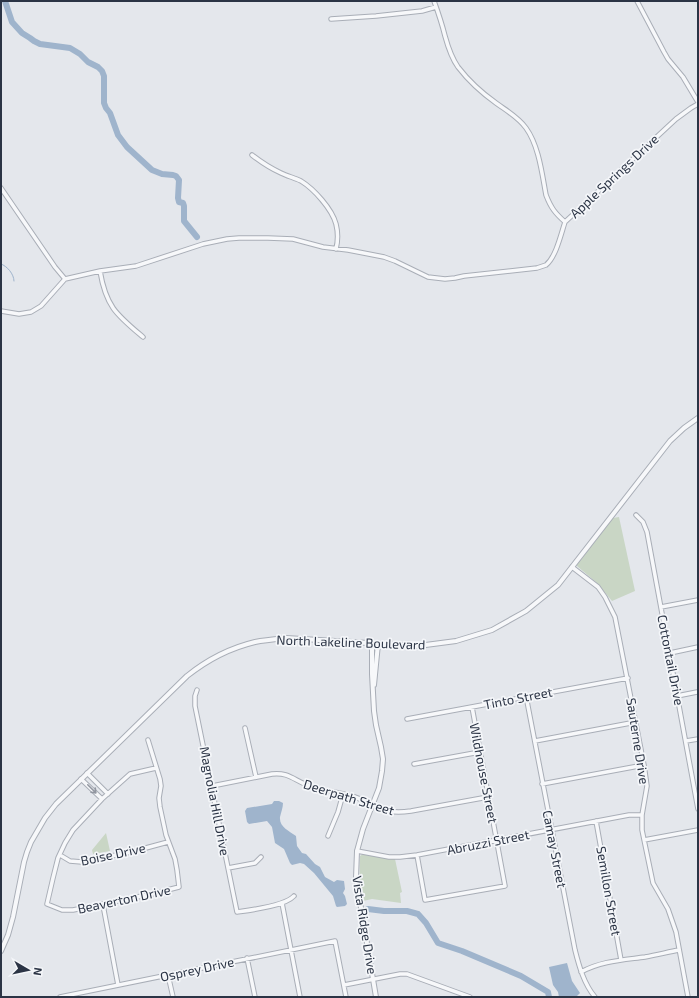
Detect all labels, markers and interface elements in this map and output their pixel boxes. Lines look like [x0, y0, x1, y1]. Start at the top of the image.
street label: Apple Springs Drive [566, 131, 662, 221]
street label: Cottontail Drive [654, 613, 688, 707]
street label: North Lakeline Boulevard [276, 631, 426, 653]
street label: Tinto Street [482, 683, 554, 713]
street label: Sauterne Drive [623, 697, 653, 785]
street label: Wildhouse Street [466, 721, 502, 825]
street label: Magnolia Hill Drive [197, 745, 233, 857]
street label: Deerpath Street [302, 776, 396, 818]
one-way arrow [87, 784, 97, 794]
street label: Camay Street [540, 809, 570, 889]
street label: Abruzzi Street [445, 826, 531, 858]
street label: Boise Drive [79, 839, 147, 869]
street label: Semillon Street [593, 845, 625, 937]
street label: Vista Ridge Drive [349, 875, 381, 975]
street label: Beaverton Drive [76, 881, 172, 917]
north arrow [8, 950, 48, 990]
street label: Osprey Drive [159, 953, 235, 985]
text: N [31, 967, 45, 977]

